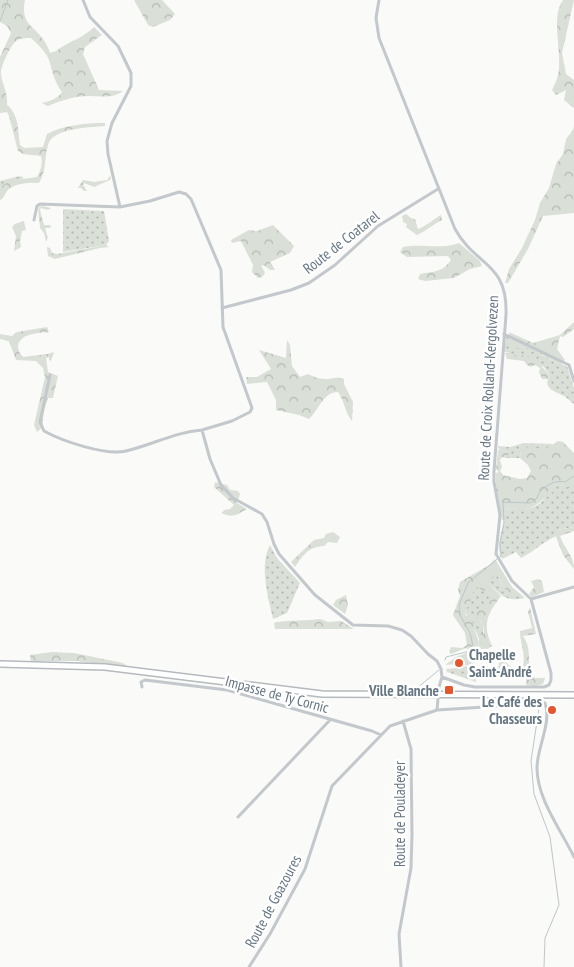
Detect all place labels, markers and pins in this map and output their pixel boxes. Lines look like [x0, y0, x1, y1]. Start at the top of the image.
place label: Chapelle Saint-André [469, 645, 532, 681]
marker: Chapelle Saint-André [453, 657, 465, 669]
place label: Ville Blanche [368, 681, 439, 700]
marker: Ville Blanche [443, 684, 455, 696]
place label: Le Café des Chasseurs [482, 692, 542, 728]
marker: Le Café des Chasseurs [546, 704, 558, 716]

